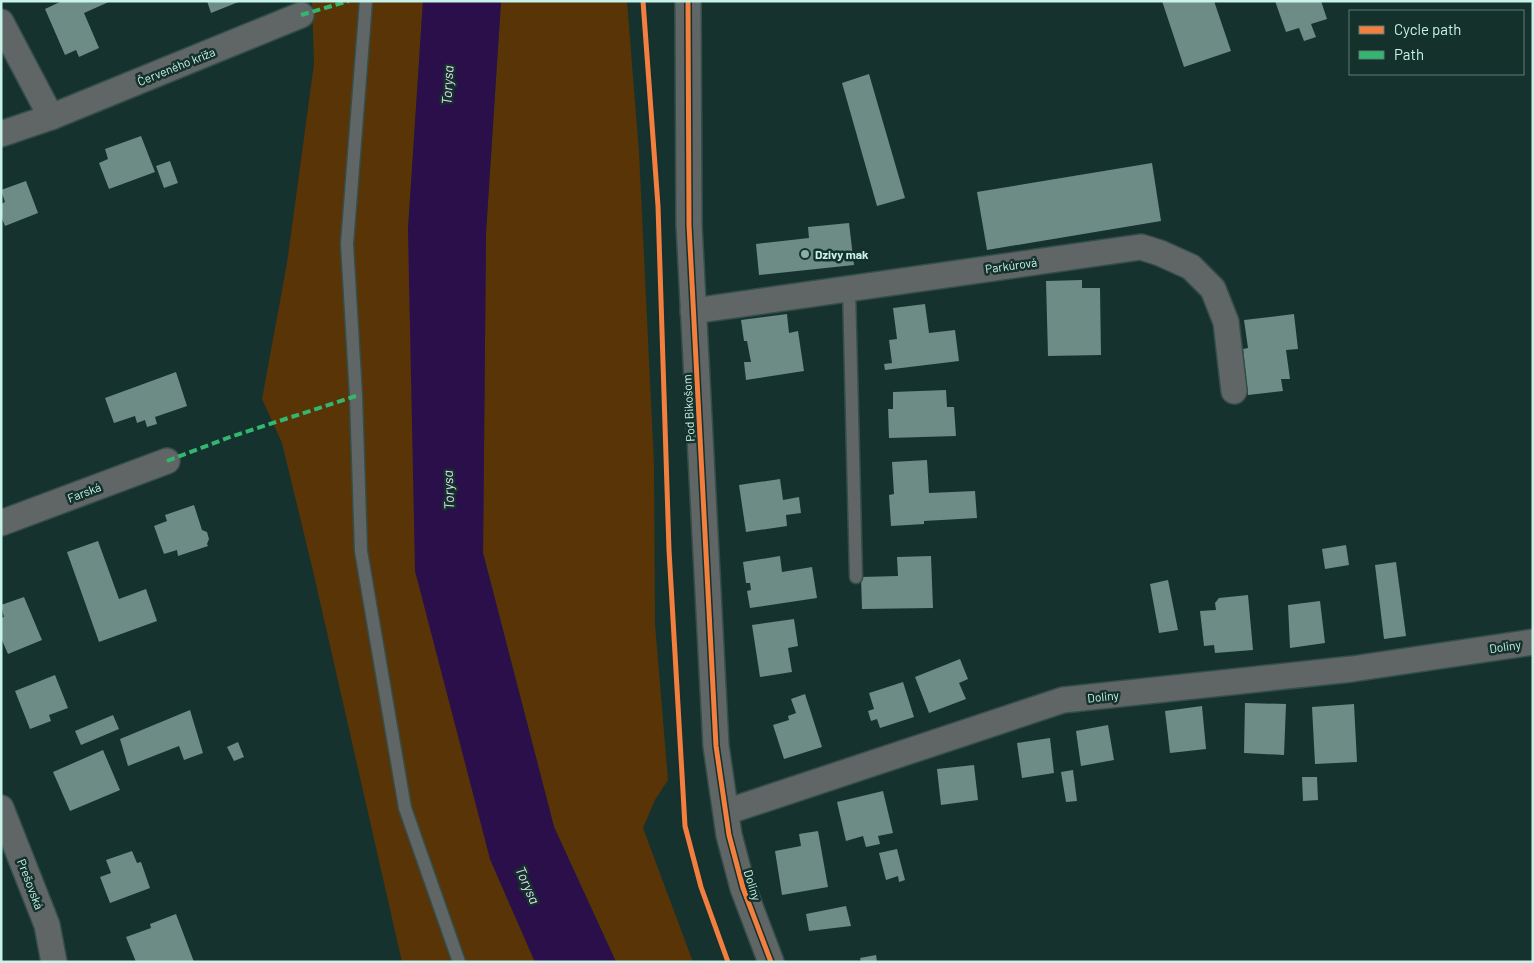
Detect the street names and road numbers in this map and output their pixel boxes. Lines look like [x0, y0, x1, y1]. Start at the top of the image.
street label: Červeného kríža [135, 44, 217, 88]
street label: Parkúrová [984, 254, 1038, 276]
street label: Pod Bikošom [679, 374, 697, 442]
street label: Farská [65, 479, 103, 505]
street label: Doliny [1488, 637, 1522, 655]
street label: Doliny [1087, 687, 1120, 705]
street label: Prešovská [15, 857, 47, 911]
street label: Doliny [742, 868, 764, 903]

